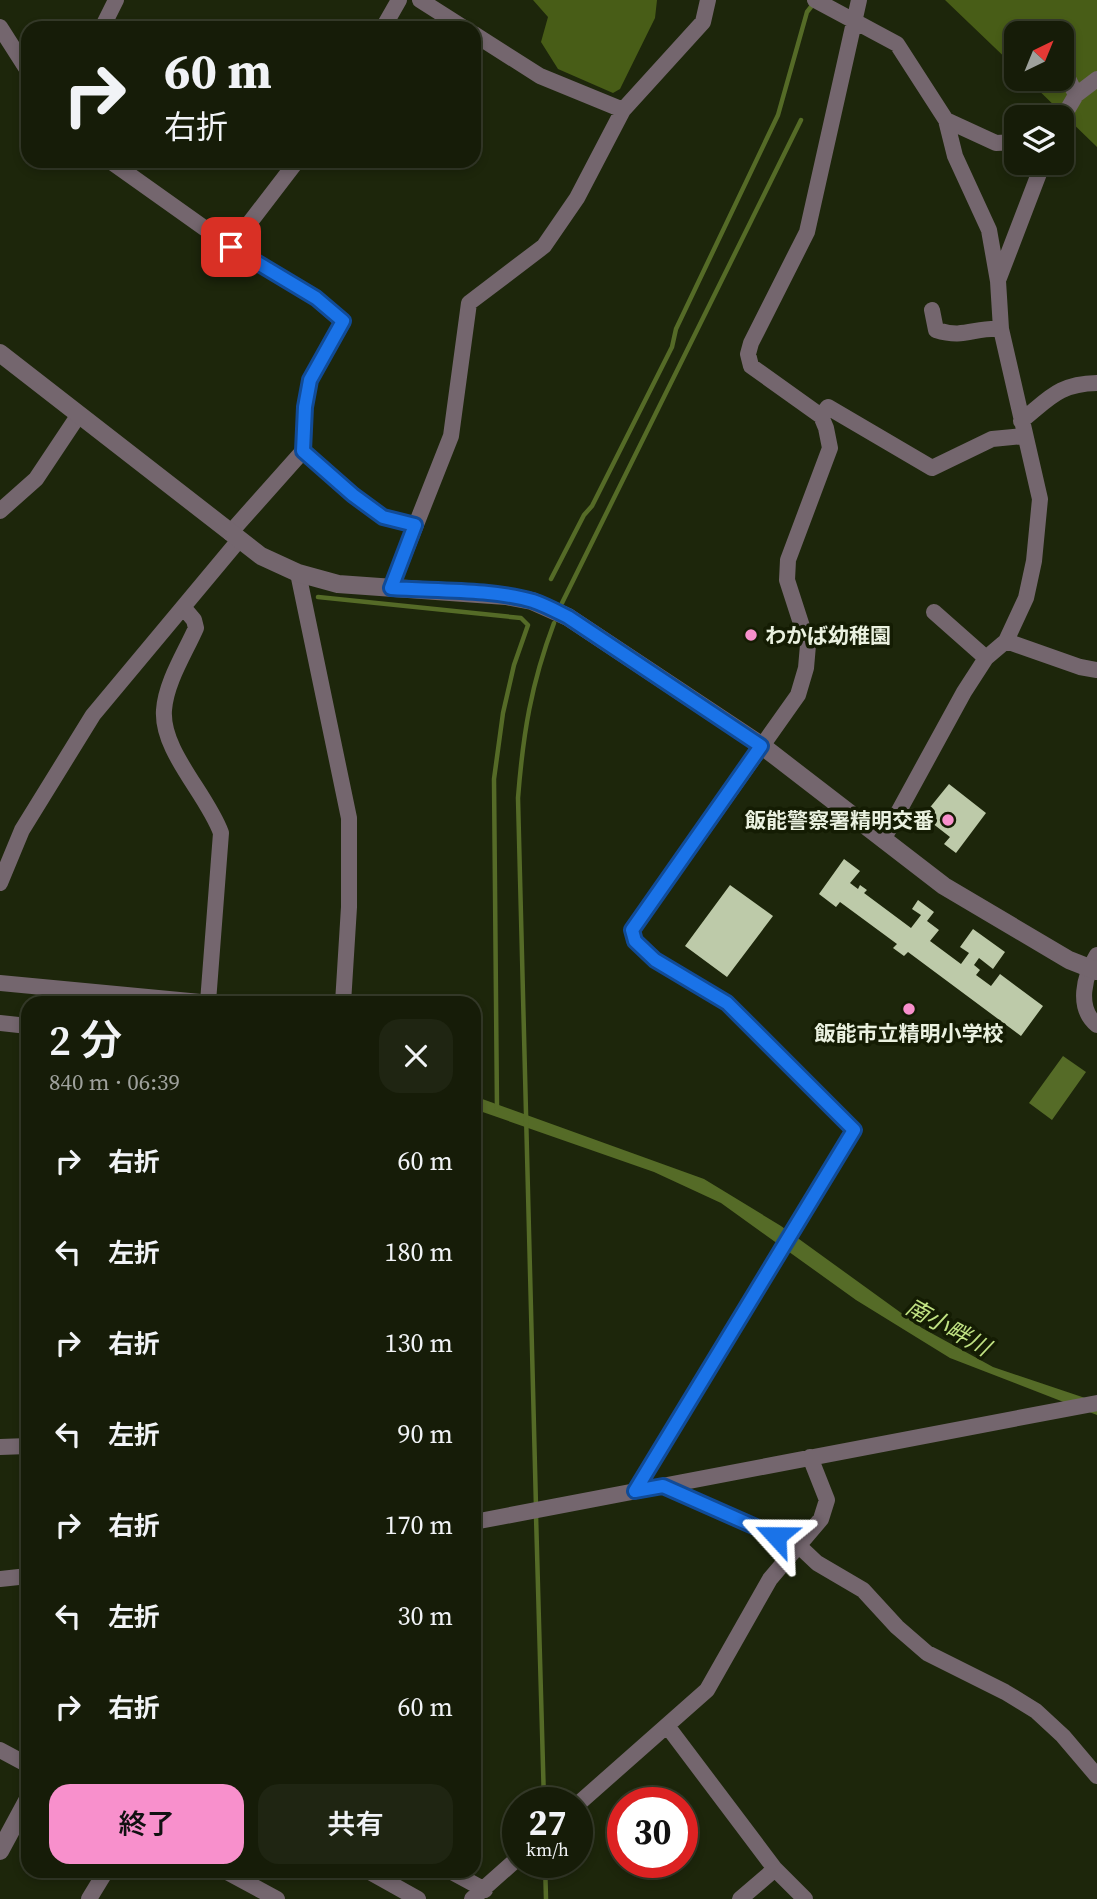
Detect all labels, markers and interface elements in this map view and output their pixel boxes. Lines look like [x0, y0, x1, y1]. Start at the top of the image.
north arrow [1004, 21, 1074, 91]
map controls [1004, 21, 1074, 175]
text: 60 m [164, 37, 272, 104]
icon: right [49, 49, 140, 140]
text: 右折 [164, 105, 228, 149]
button: layers [1004, 105, 1074, 175]
pin [201, 217, 261, 277]
icon: arrive [212, 228, 250, 266]
place label: わかば幼稚園 [765, 621, 891, 650]
marker: わかば幼稚園 [743, 627, 759, 643]
place label: 飯能警察署精明交番 [744, 806, 934, 835]
marker: 飯能警察署精明交番 [940, 812, 956, 828]
marker: 飯能市立精明小学校 [901, 1001, 917, 1017]
text: 2 分 [49, 1011, 122, 1069]
button: close [379, 1019, 453, 1093]
place label: 飯能市立精明小学校 [814, 1019, 1004, 1048]
text: 840 m · 06:39 [49, 1066, 180, 1098]
icon: right [49, 1142, 87, 1180]
text: 60 m [398, 1143, 453, 1179]
text: 右折 [108, 1144, 160, 1180]
icon: left [49, 1233, 87, 1271]
text: 180 m [385, 1234, 453, 1270]
text: 左折 [108, 1235, 160, 1271]
water label: 南小畔川 [900, 1291, 999, 1365]
icon: right [49, 1324, 87, 1362]
text: 130 m [385, 1325, 453, 1361]
text: 右折 [108, 1326, 160, 1362]
icon: left [49, 1415, 87, 1453]
text: 90 m [398, 1416, 453, 1452]
text: 左折 [108, 1417, 160, 1453]
position arrow [739, 1499, 813, 1573]
icon: right [49, 1506, 87, 1544]
text: 170 m [385, 1507, 453, 1543]
text: 右折 [108, 1508, 160, 1544]
icon: left [49, 1597, 87, 1635]
text: 30 m [398, 1598, 453, 1634]
text: 左折 [108, 1599, 160, 1635]
icon: right [49, 1688, 87, 1726]
text: 60 m [398, 1689, 453, 1725]
text: 右折 [108, 1690, 160, 1726]
button: 終了 [49, 1784, 244, 1864]
button: 共有 [258, 1784, 453, 1864]
speed limit sign: 30 [607, 1787, 698, 1878]
text: 27 [529, 1799, 566, 1847]
text: km/h [526, 1837, 569, 1862]

